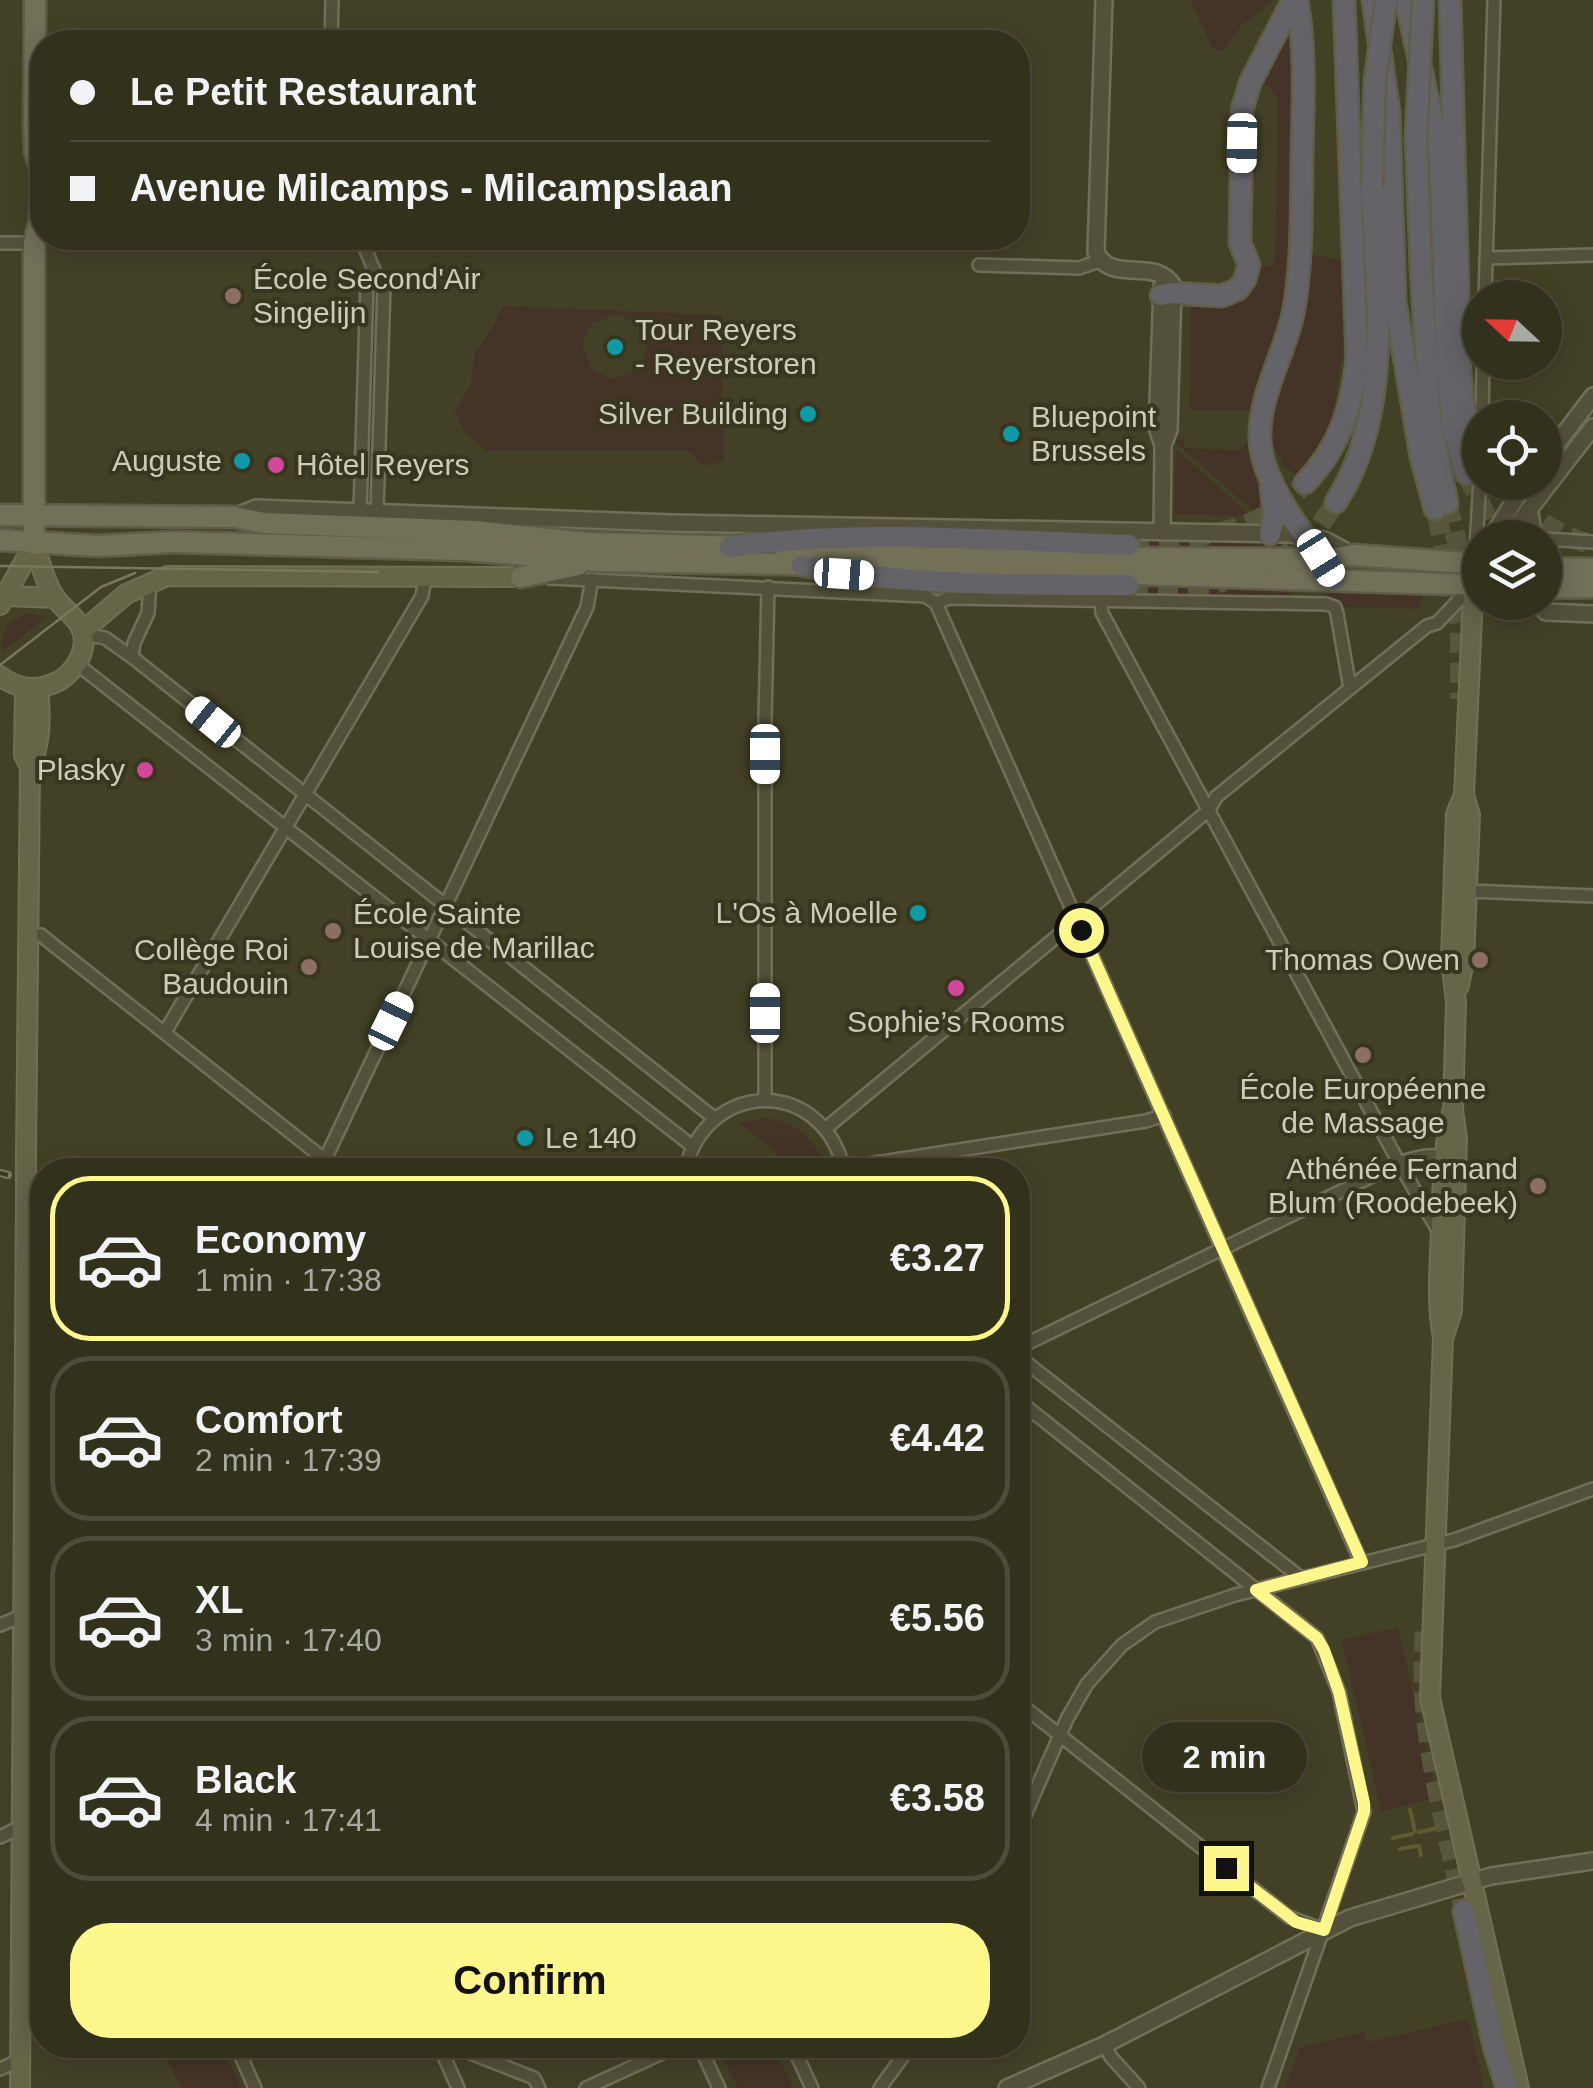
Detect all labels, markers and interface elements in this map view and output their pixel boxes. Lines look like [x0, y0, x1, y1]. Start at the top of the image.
text: Le Petit Restaurant [130, 71, 476, 113]
car [1226, 113, 1258, 173]
text: Avenue Milcamps - Milcampslaan [130, 167, 733, 209]
place label: École Second'Air Singelijn [253, 262, 481, 329]
north arrow [1462, 280, 1562, 380]
map controls [1462, 280, 1562, 620]
marker: École Second'Air Singelijn [222, 285, 244, 307]
place label: Tour Reyers - Reyerstoren [635, 313, 817, 380]
marker: Tour Reyers - Reyerstoren [604, 336, 626, 358]
place label: Silver Building [598, 397, 788, 430]
place label: Bluepoint Brussels [1031, 400, 1157, 467]
button: locate [1462, 400, 1562, 500]
marker: Silver Building [797, 403, 819, 425]
marker: Bluepoint Brussels [1000, 423, 1022, 445]
place label: Auguste [112, 444, 222, 477]
place label: Hôtel Reyers [296, 448, 469, 481]
marker: Auguste [231, 450, 253, 472]
marker: Hôtel Reyers [265, 454, 287, 476]
button: layers [1462, 520, 1562, 620]
car [1292, 525, 1350, 591]
car [813, 557, 875, 591]
car [180, 691, 246, 753]
car [750, 724, 780, 784]
place label: Plasky [37, 753, 125, 786]
marker: Plasky [134, 759, 156, 781]
place label: L'Os à Moelle [716, 896, 898, 929]
place label: École Sainte Louise de Marillac [353, 897, 595, 964]
marker: L'Os à Moelle [907, 902, 929, 924]
route start [1059, 908, 1104, 953]
marker: École Sainte Louise de Marillac [322, 920, 344, 942]
place label: Collège Roi Baudouin [134, 933, 289, 1000]
place label: Thomas Owen [1265, 943, 1460, 976]
marker: Thomas Owen [1469, 949, 1491, 971]
marker: Collège Roi Baudouin [298, 956, 320, 978]
marker: Sophie’s Rooms [945, 977, 967, 999]
car [750, 983, 780, 1043]
car [364, 987, 418, 1055]
place label: Sophie’s Rooms [847, 1005, 1065, 1038]
marker: École Européenne de Massage [1352, 1044, 1374, 1066]
place label: École Européenne de Massage [1240, 1072, 1486, 1139]
place label: Le 140 [545, 1121, 637, 1154]
marker: Le 140 [514, 1127, 536, 1149]
place label: Athénée Fernand Blum (Roodebeek) [1268, 1152, 1518, 1219]
marker: Athénée Fernand Blum (Roodebeek) [1527, 1175, 1549, 1197]
icon: car [75, 1214, 165, 1304]
text: Economy [195, 1219, 366, 1261]
text: €3.27 [890, 1237, 985, 1279]
text: 1 min · 17:38 [195, 1262, 382, 1298]
icon: car [75, 1394, 165, 1484]
text: Comfort [195, 1399, 343, 1441]
text: €4.42 [890, 1417, 985, 1459]
text: 2 min · 17:39 [195, 1442, 382, 1478]
icon: car [75, 1574, 165, 1664]
text: XL [195, 1579, 244, 1621]
text: €5.56 [890, 1597, 985, 1639]
text: 3 min · 17:40 [195, 1622, 382, 1658]
callout: 2 min [1144, 1723, 1308, 1793]
text: 2 min [1183, 1739, 1266, 1775]
icon: car [75, 1754, 165, 1844]
text: Black [195, 1759, 296, 1801]
text: €3.58 [890, 1777, 985, 1819]
text: 4 min · 17:41 [195, 1802, 382, 1838]
route end [1204, 1846, 1249, 1891]
button: Confirm [70, 1923, 990, 2038]

